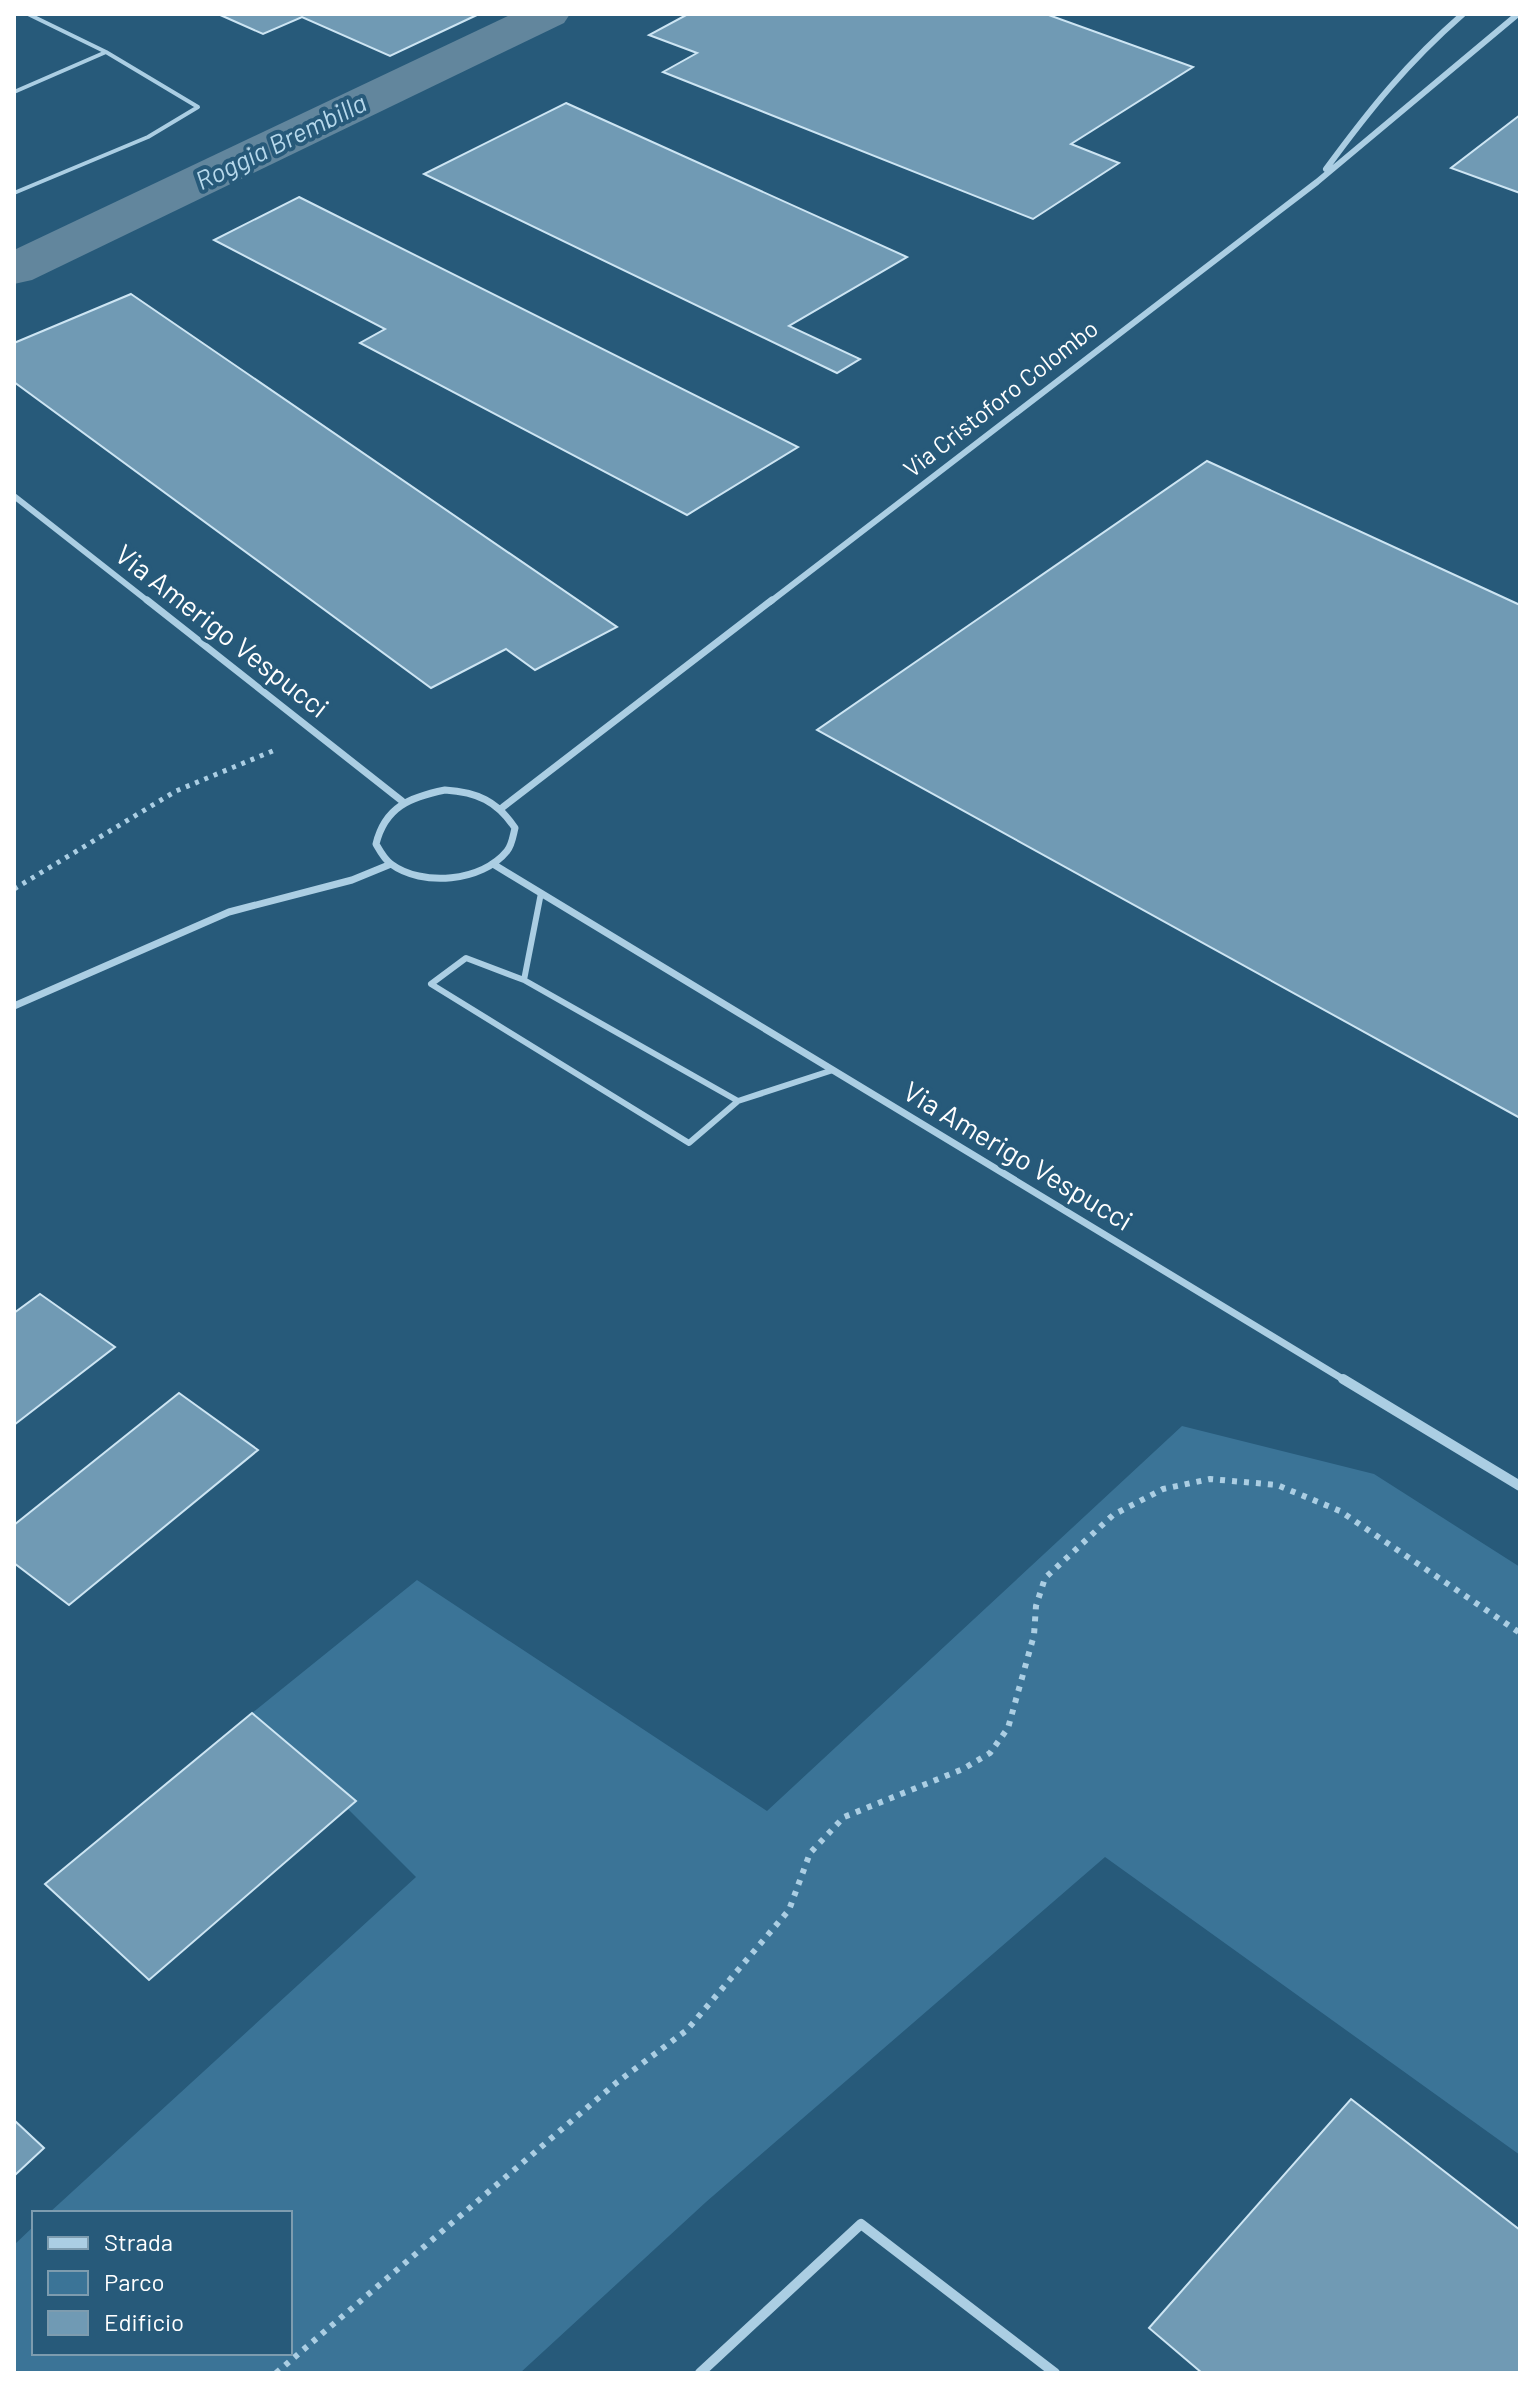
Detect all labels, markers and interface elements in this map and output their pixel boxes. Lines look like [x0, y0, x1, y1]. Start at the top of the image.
water label: Roggia Brembilla [190, 86, 371, 195]
street label: Via Cristoforo Colombo [897, 313, 1103, 483]
street label: Via Amerigo Vespucci [109, 536, 336, 724]
street label: Via Amerigo Vespucci [898, 1073, 1139, 1237]
legend [32, 2211, 292, 2355]
text: Strada [104, 2227, 173, 2256]
text: Parco [104, 2267, 165, 2296]
text: Edificio [104, 2307, 184, 2336]

